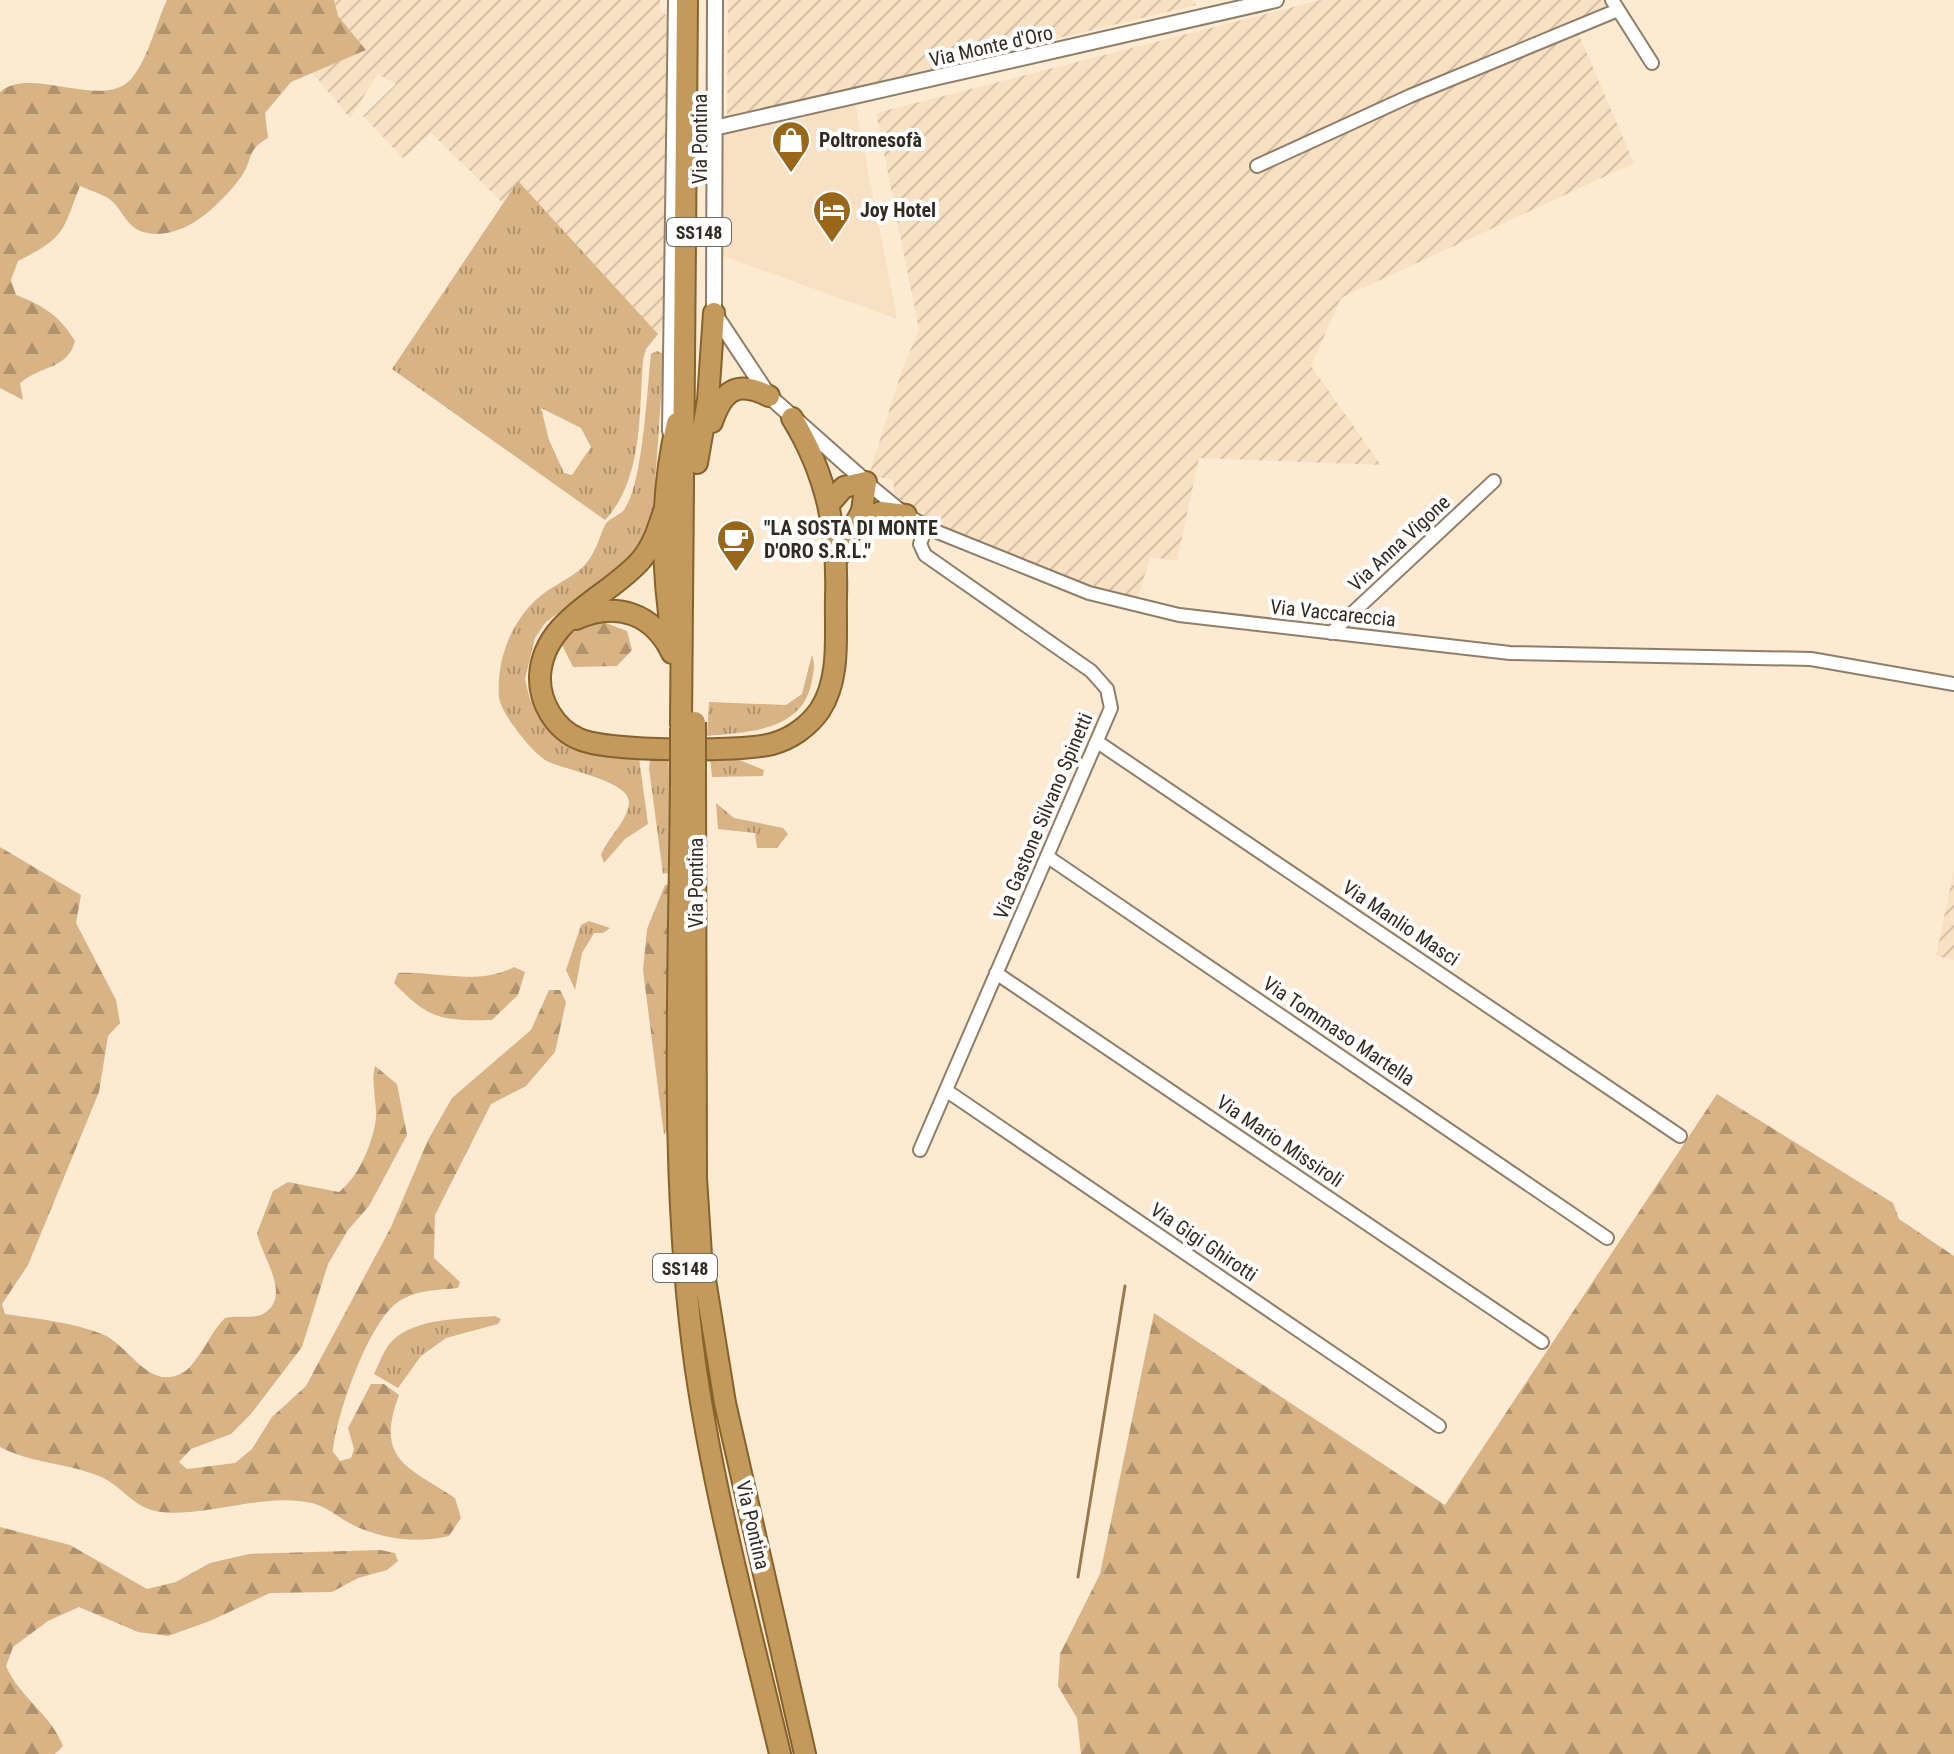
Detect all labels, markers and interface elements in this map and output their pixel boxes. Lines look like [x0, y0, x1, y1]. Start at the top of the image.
street label: Via Monte d'Oro [927, 20, 1055, 72]
street label: Via Pontina [688, 94, 712, 184]
shop icon: Poltronesofà [770, 119, 812, 174]
place label: Poltronesofà [819, 128, 922, 152]
hotel icon: Joy Hotel [811, 189, 853, 244]
place label: Joy Hotel [860, 198, 936, 222]
road number: SS148 [667, 218, 731, 246]
street label: Via Anna Vigone [1343, 490, 1455, 596]
place label: "LA SOSTA DI MONTE D'ORO S.R.L." [764, 516, 938, 563]
cafe icon: "LA SOSTA DI MONTE D'ORO S.R.L." [715, 518, 757, 573]
street label: Via Vaccareccia [1269, 594, 1397, 632]
street label: Via Gastone Silvano Spinetti [989, 709, 1097, 923]
street label: Via Pontina [684, 838, 708, 928]
street label: Via Manlio Masci [1338, 875, 1464, 971]
street label: Via Tommaso Martella [1259, 971, 1419, 1091]
street label: Via Mario Missiroli [1212, 1090, 1348, 1192]
street label: Via Gigi Ghirotti [1146, 1197, 1262, 1287]
road number: SS148 [653, 1254, 717, 1282]
street label: Via Pontina [731, 1478, 775, 1572]

